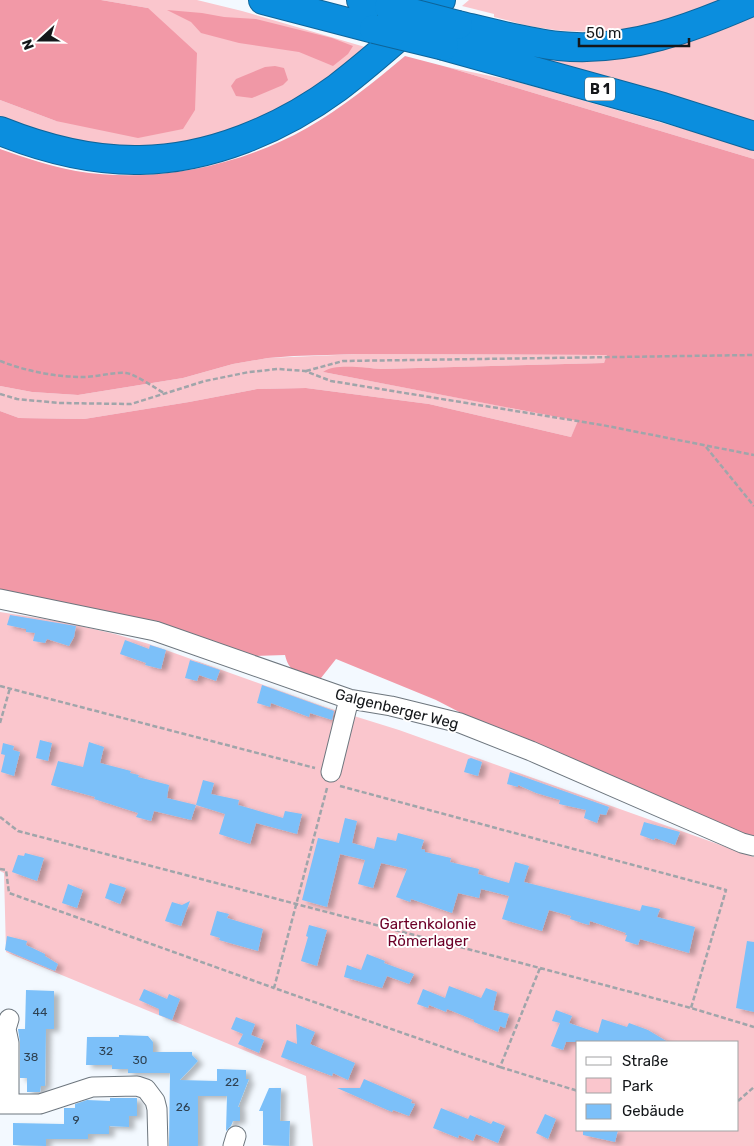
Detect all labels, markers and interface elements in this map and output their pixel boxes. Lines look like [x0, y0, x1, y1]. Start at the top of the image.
north arrow [15, 15, 65, 65]
scale bar [579, 15, 689, 47]
text: 50 m [586, 24, 621, 42]
text: N [19, 37, 38, 52]
road number: B 1 [585, 78, 615, 100]
street label: Galgenberger Weg [333, 685, 461, 733]
park label: Gartenkolonie Römerlager [380, 915, 476, 950]
house number: 44 [33, 1005, 48, 1019]
legend [576, 1041, 739, 1131]
house number: 32 [99, 1044, 113, 1058]
house number: 38 [24, 1050, 38, 1064]
text: Straße [622, 1052, 668, 1070]
house number: 30 [133, 1053, 147, 1067]
house number: 22 [225, 1075, 239, 1089]
text: Park [622, 1077, 653, 1095]
house number: 26 [176, 1100, 190, 1114]
text: Gebäude [622, 1102, 684, 1120]
house number: 9 [72, 1113, 80, 1127]

